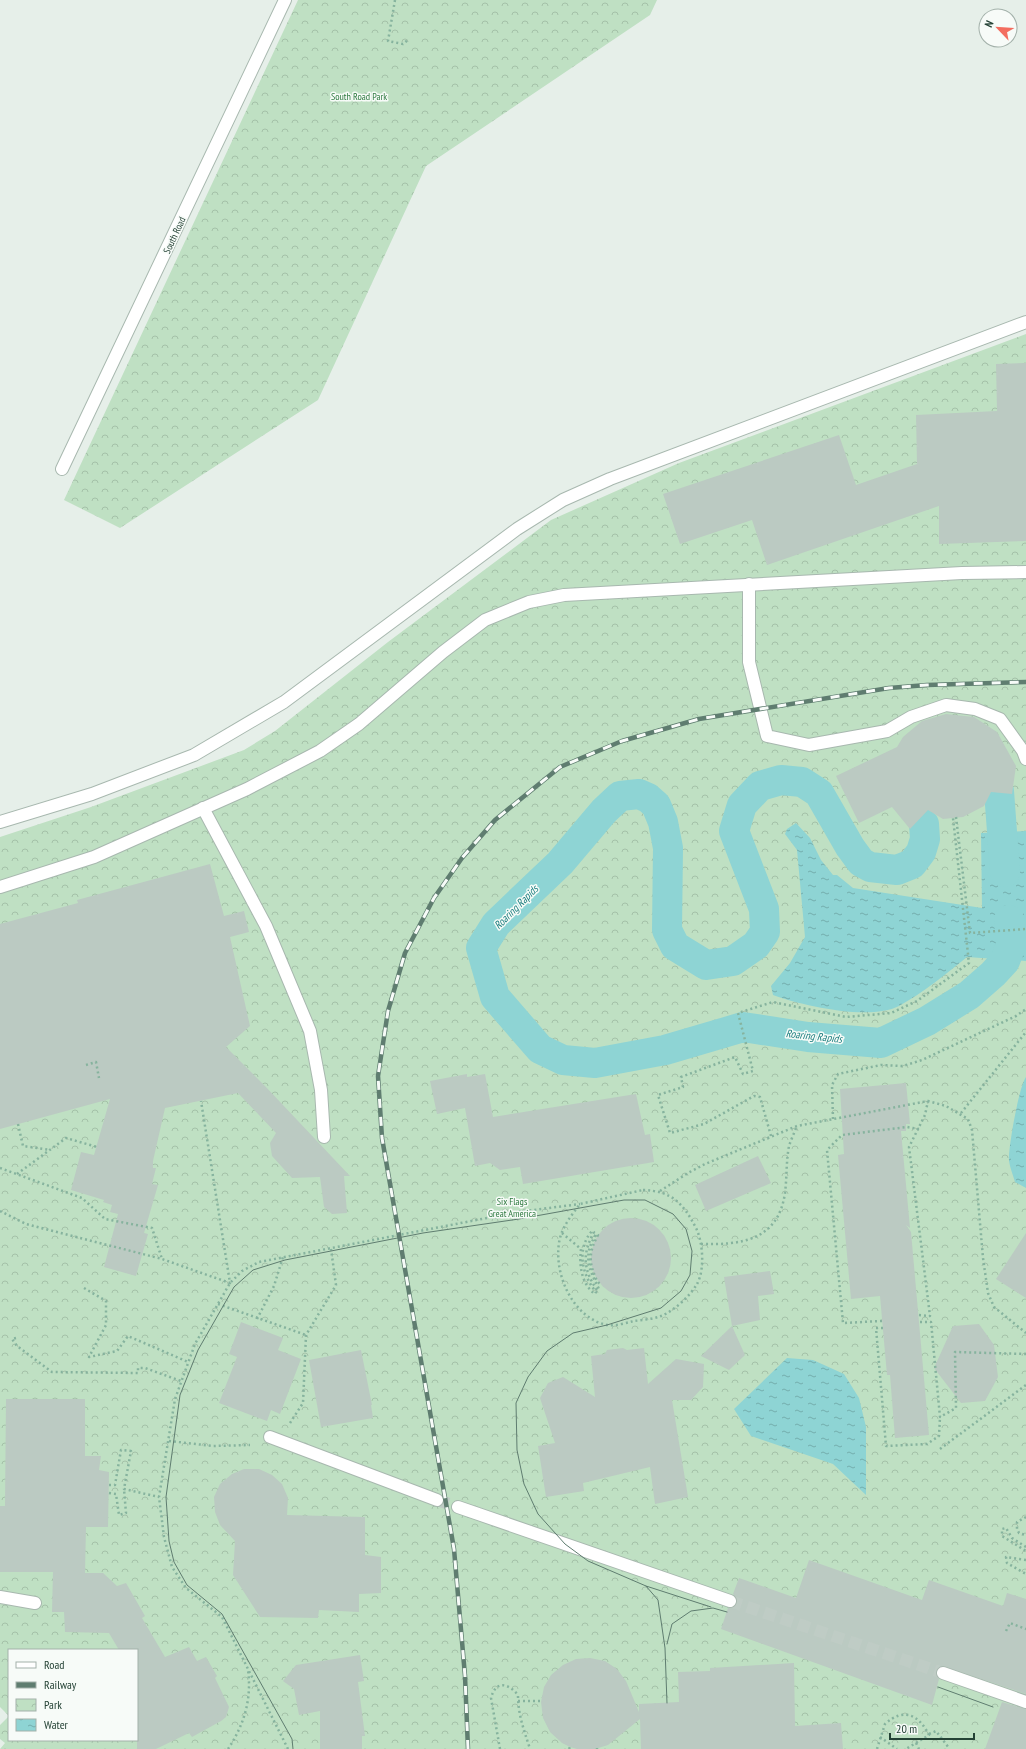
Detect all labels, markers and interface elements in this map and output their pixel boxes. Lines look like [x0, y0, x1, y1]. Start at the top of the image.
north arrow [978, 8, 1018, 48]
text: N [981, 18, 997, 29]
park label: South Road Park [331, 90, 387, 103]
street label: South Road [160, 215, 189, 256]
water label: Roaring Rapids [491, 881, 542, 932]
water label: Roaring Rapids [785, 1026, 844, 1046]
park label: Six Flags Great America [488, 1195, 536, 1220]
legend [8, 1649, 138, 1741]
text: Road [44, 1657, 64, 1672]
text: Railway [44, 1677, 77, 1692]
text: Park [44, 1697, 62, 1712]
scale bar [890, 1715, 974, 1741]
text: Water [44, 1717, 69, 1732]
text: 20 m [896, 1721, 917, 1736]

